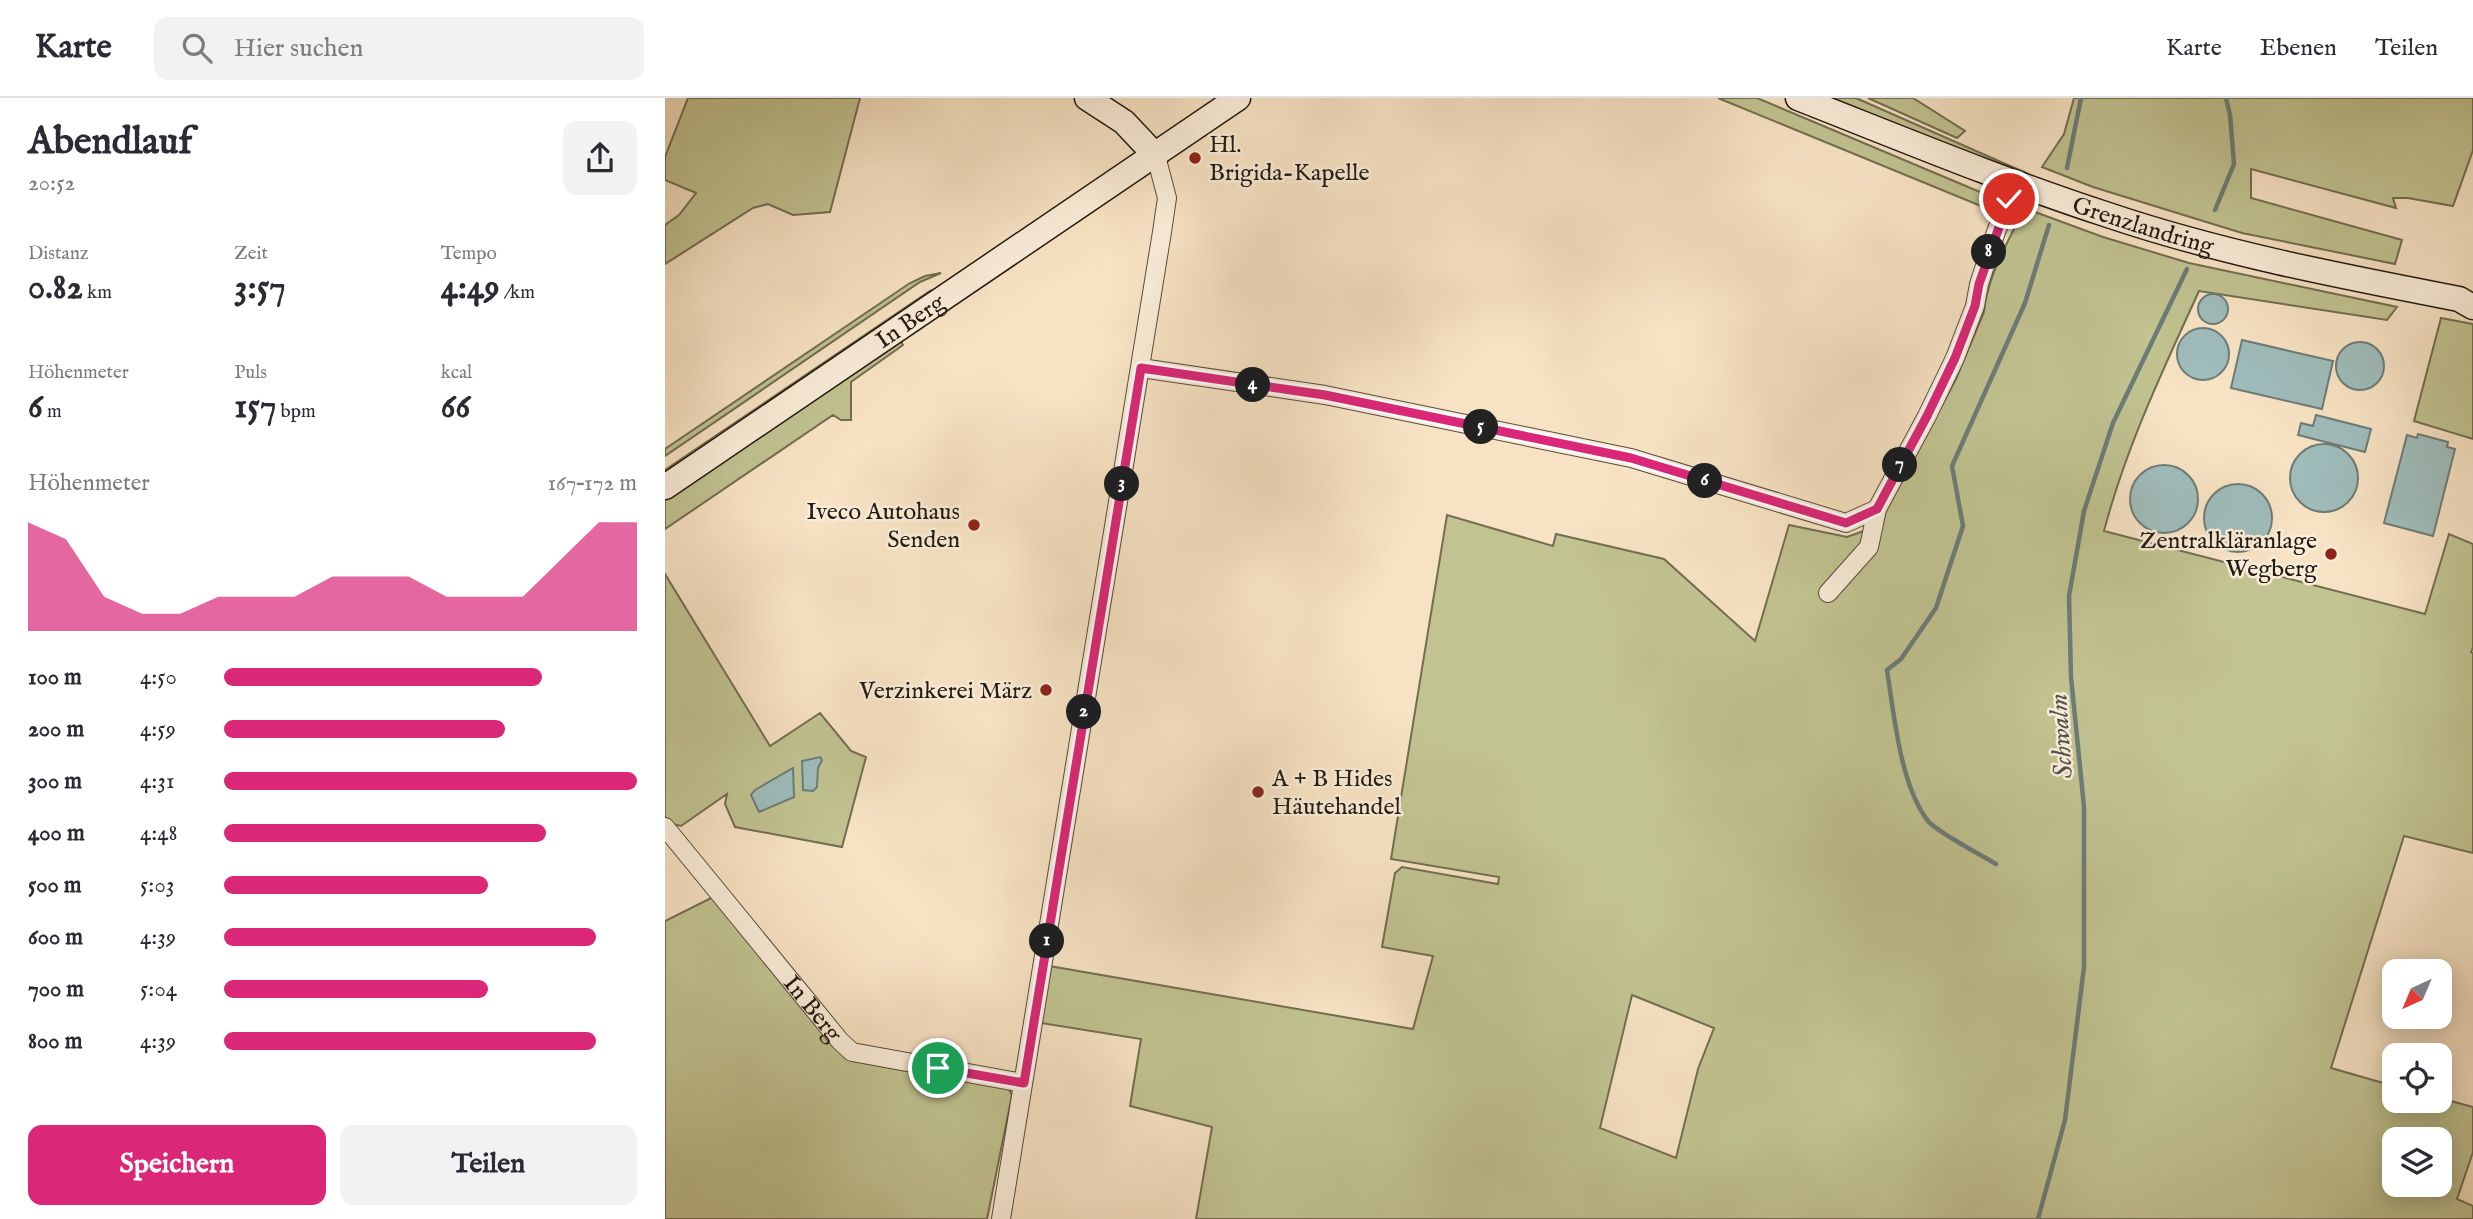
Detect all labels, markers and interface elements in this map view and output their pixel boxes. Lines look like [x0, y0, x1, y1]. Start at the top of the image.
search box [154, 17, 644, 80]
text: Karte [35, 27, 112, 69]
icon: search [178, 29, 216, 67]
text: Hier suchen [234, 32, 363, 65]
text: Karte [2166, 33, 2222, 64]
text: Ebenen [2260, 33, 2337, 64]
text: Teilen [2375, 33, 2438, 64]
text: Abendlauf [28, 119, 192, 167]
button: share [563, 121, 637, 195]
place label: Hl. Brigida-Kapelle [1209, 130, 1370, 189]
marker: Hl. Brigida-Kapelle [1187, 150, 1203, 166]
text: 20:52 [28, 169, 75, 198]
pin [1979, 169, 2039, 229]
icon: check [1990, 180, 2028, 218]
street label: Grenzlandring [2068, 190, 2218, 263]
pin: 8 [1971, 234, 2007, 270]
text: 8 [1985, 239, 1992, 263]
text: Distanz [28, 242, 89, 266]
text: Zeit [234, 242, 268, 266]
text: Tempo [441, 242, 497, 266]
text: 0.82 [28, 266, 83, 311]
text: 3:57 [234, 266, 286, 311]
text: 4:49 [441, 266, 499, 311]
text: km [83, 281, 112, 305]
text: /km [499, 281, 535, 305]
street label: In Berg [870, 287, 952, 356]
text: Höhenmeter [28, 361, 129, 385]
text: Puls [234, 361, 267, 385]
text: kcal [441, 361, 472, 385]
pin: 4 [1235, 368, 1271, 402]
text: 4 [1248, 372, 1257, 396]
text: 6 [28, 385, 43, 430]
text: 157 [234, 385, 276, 430]
text: 66 [441, 385, 470, 430]
text: m [43, 400, 62, 424]
text: bpm [276, 400, 316, 424]
pin: 5 [1463, 410, 1499, 444]
text: 5 [1477, 414, 1484, 438]
pin: 7 [1883, 448, 1917, 482]
text: 7 [1895, 452, 1904, 476]
pin: 6 [1688, 464, 1723, 498]
pin: 3 [1105, 466, 1140, 502]
text: 6 [1700, 468, 1709, 492]
text: Höhenmeter [28, 469, 150, 498]
text: 167–172 m [547, 469, 637, 498]
text: 3 [1118, 471, 1125, 495]
place label: Iveco Autohaus Senden [807, 497, 960, 556]
marker: Iveco Autohaus Senden [966, 517, 982, 533]
place label: Zentralkläranlage Wegberg [2140, 526, 2318, 585]
marker: Zentralkläranlage Wegberg [2323, 546, 2339, 562]
text: 100 m [28, 663, 82, 692]
text: 4:50 [140, 663, 177, 692]
place label: Verzinkerei März [858, 676, 1032, 707]
marker: Verzinkerei März [1038, 682, 1054, 698]
water label: Schwalm [2042, 692, 2081, 780]
pin: 2 [1067, 694, 1101, 730]
text: 2 [1079, 699, 1088, 723]
text: 200 m [28, 715, 84, 744]
text: 4:59 [140, 715, 176, 744]
place label: A + B Hides Häutehandel [1271, 764, 1401, 823]
text: 300 m [28, 767, 82, 796]
text: 4:31 [140, 767, 175, 796]
marker: A + B Hides Häutehandel [1250, 784, 1266, 800]
text: 400 m [28, 819, 85, 848]
text: 4:48 [140, 819, 178, 848]
text: 500 m [28, 871, 82, 900]
text: 5:03 [140, 871, 174, 900]
text: 600 m [28, 923, 83, 952]
text: 4:39 [140, 923, 176, 952]
pin: 1 [1029, 924, 1065, 958]
text: 1 [1043, 928, 1050, 952]
north arrow [2382, 959, 2452, 1029]
map controls [2382, 959, 2452, 1197]
street label: In Berg [776, 969, 849, 1050]
text: 700 m [28, 975, 84, 1004]
text: 5:04 [140, 975, 177, 1004]
text: 800 m [28, 1027, 82, 1056]
text: 4:39 [140, 1027, 176, 1056]
pin [908, 1038, 968, 1098]
button: locate [2382, 1043, 2452, 1113]
icon: arrive [919, 1049, 957, 1087]
button: Speichern [28, 1125, 326, 1205]
button: Teilen [340, 1125, 637, 1205]
button: layers [2382, 1127, 2452, 1197]

